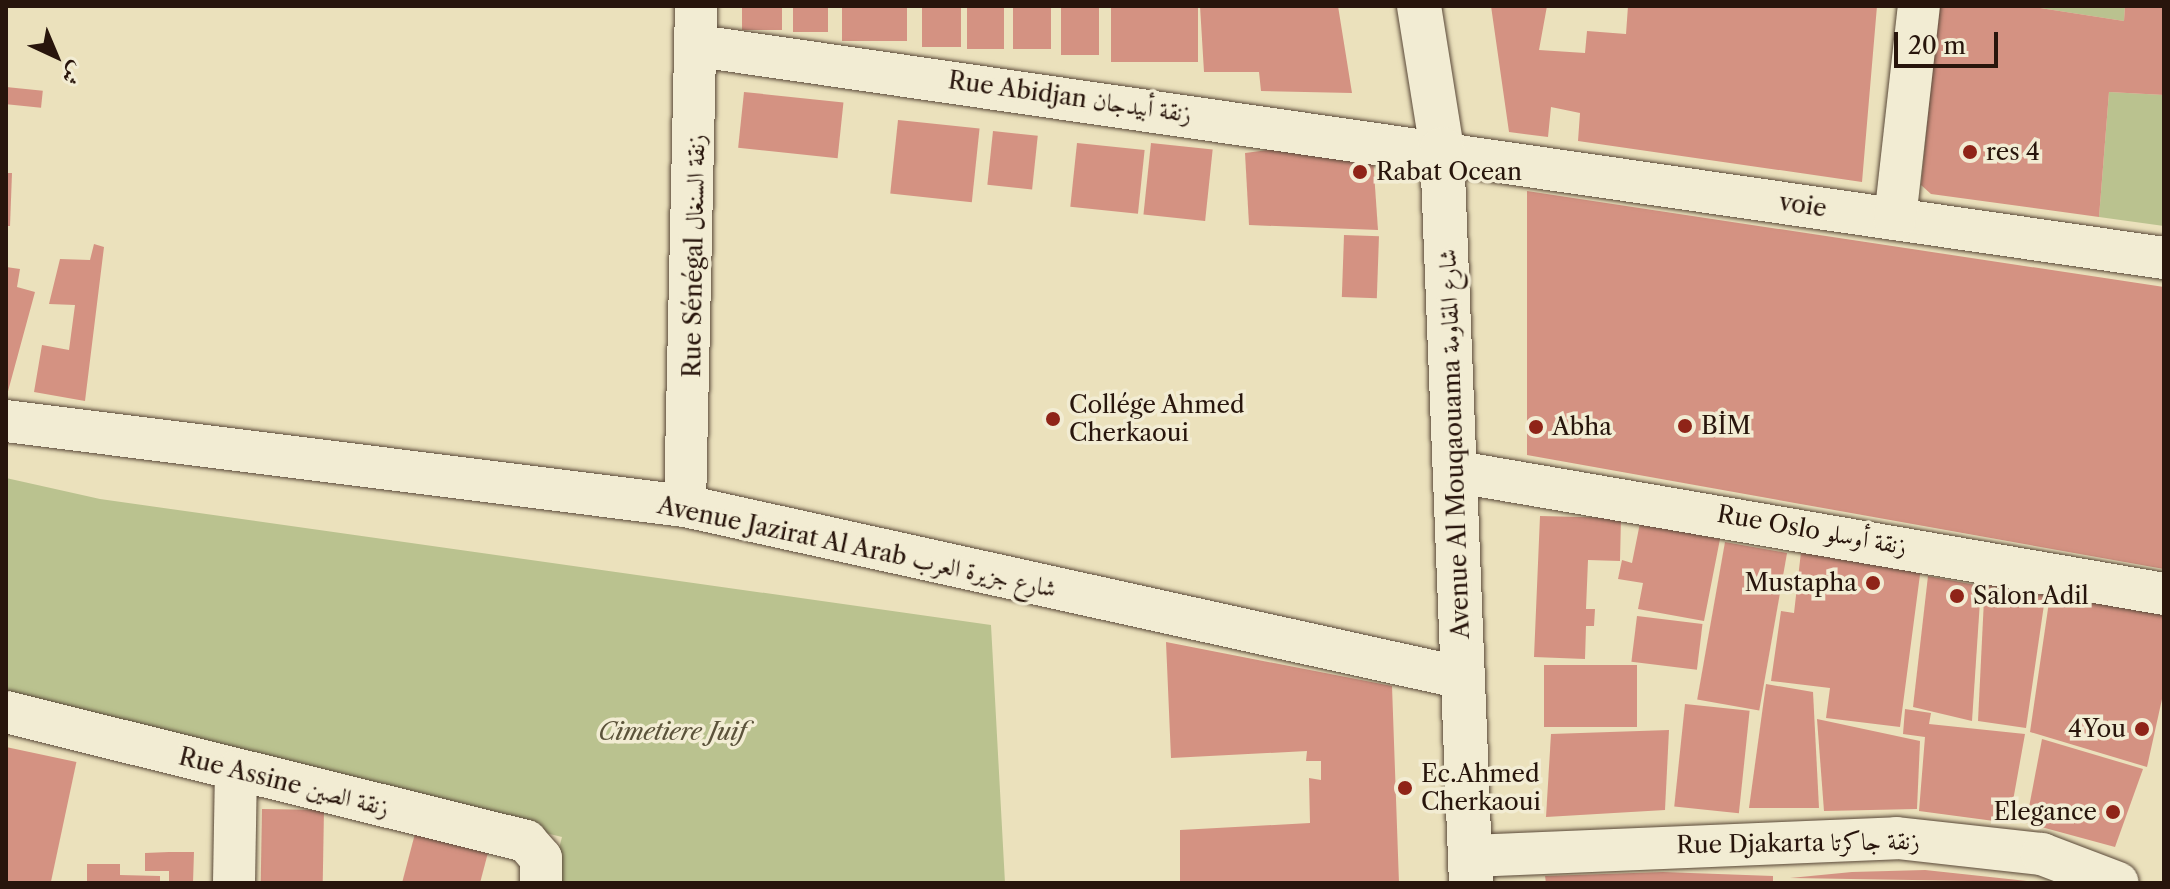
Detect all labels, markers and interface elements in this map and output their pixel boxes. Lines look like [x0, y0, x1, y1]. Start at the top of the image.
north arrow [16, 16, 96, 96]
scale bar [1898, 16, 2002, 66]
text: 20 m [1908, 31, 1966, 60]
text: ش [56, 56, 90, 91]
street label: Rue Abidjan زنقة أبيدجان [946, 66, 1194, 128]
street label: Rue Sénégal زنقة السنغال [677, 134, 711, 378]
place label: res 4 [1986, 138, 2040, 166]
marker: res 4 [1961, 143, 1979, 161]
place label: Rabat Ocean [1376, 158, 1522, 186]
marker: Rabat Ocean [1351, 163, 1369, 181]
street label: voie [1777, 187, 1829, 223]
street label: Avenue Al Mouqaouama شارع المقاومة [1433, 248, 1475, 640]
place label: Collége Ahmed Cherkaoui [1069, 391, 1246, 447]
marker: Collége Ahmed Cherkaoui [1044, 410, 1062, 428]
place label: BİM [1701, 412, 1751, 440]
place label: Abha [1552, 413, 1612, 441]
marker: BİM [1676, 417, 1694, 435]
marker: Abha [1527, 418, 1545, 436]
street label: Avenue Jazirat Al Arab شارع جزيرة العرب [654, 490, 1060, 604]
street label: Rue Oslo زنقة أوسلو [1715, 499, 1909, 561]
place label: Mustapha [1744, 569, 1857, 597]
marker: Mustapha [1864, 574, 1882, 592]
place label: Salon Adil [1973, 582, 2090, 610]
marker: Salon Adil [1948, 587, 1966, 605]
place label: 4You [2068, 715, 2126, 743]
park label: Cimetiere Juif [598, 718, 746, 746]
marker: 4You [2133, 720, 2151, 738]
street label: Rue Assine زنقة الصين [175, 742, 393, 822]
place label: Ec.Ahmed Cherkaoui [1421, 760, 1541, 816]
marker: Ec.Ahmed Cherkaoui [1396, 779, 1414, 797]
place label: Elegance [1994, 798, 2097, 826]
marker: Elegance [2104, 803, 2122, 821]
street label: Rue Djakarta زنقة جاكرتا [1676, 826, 1920, 860]

